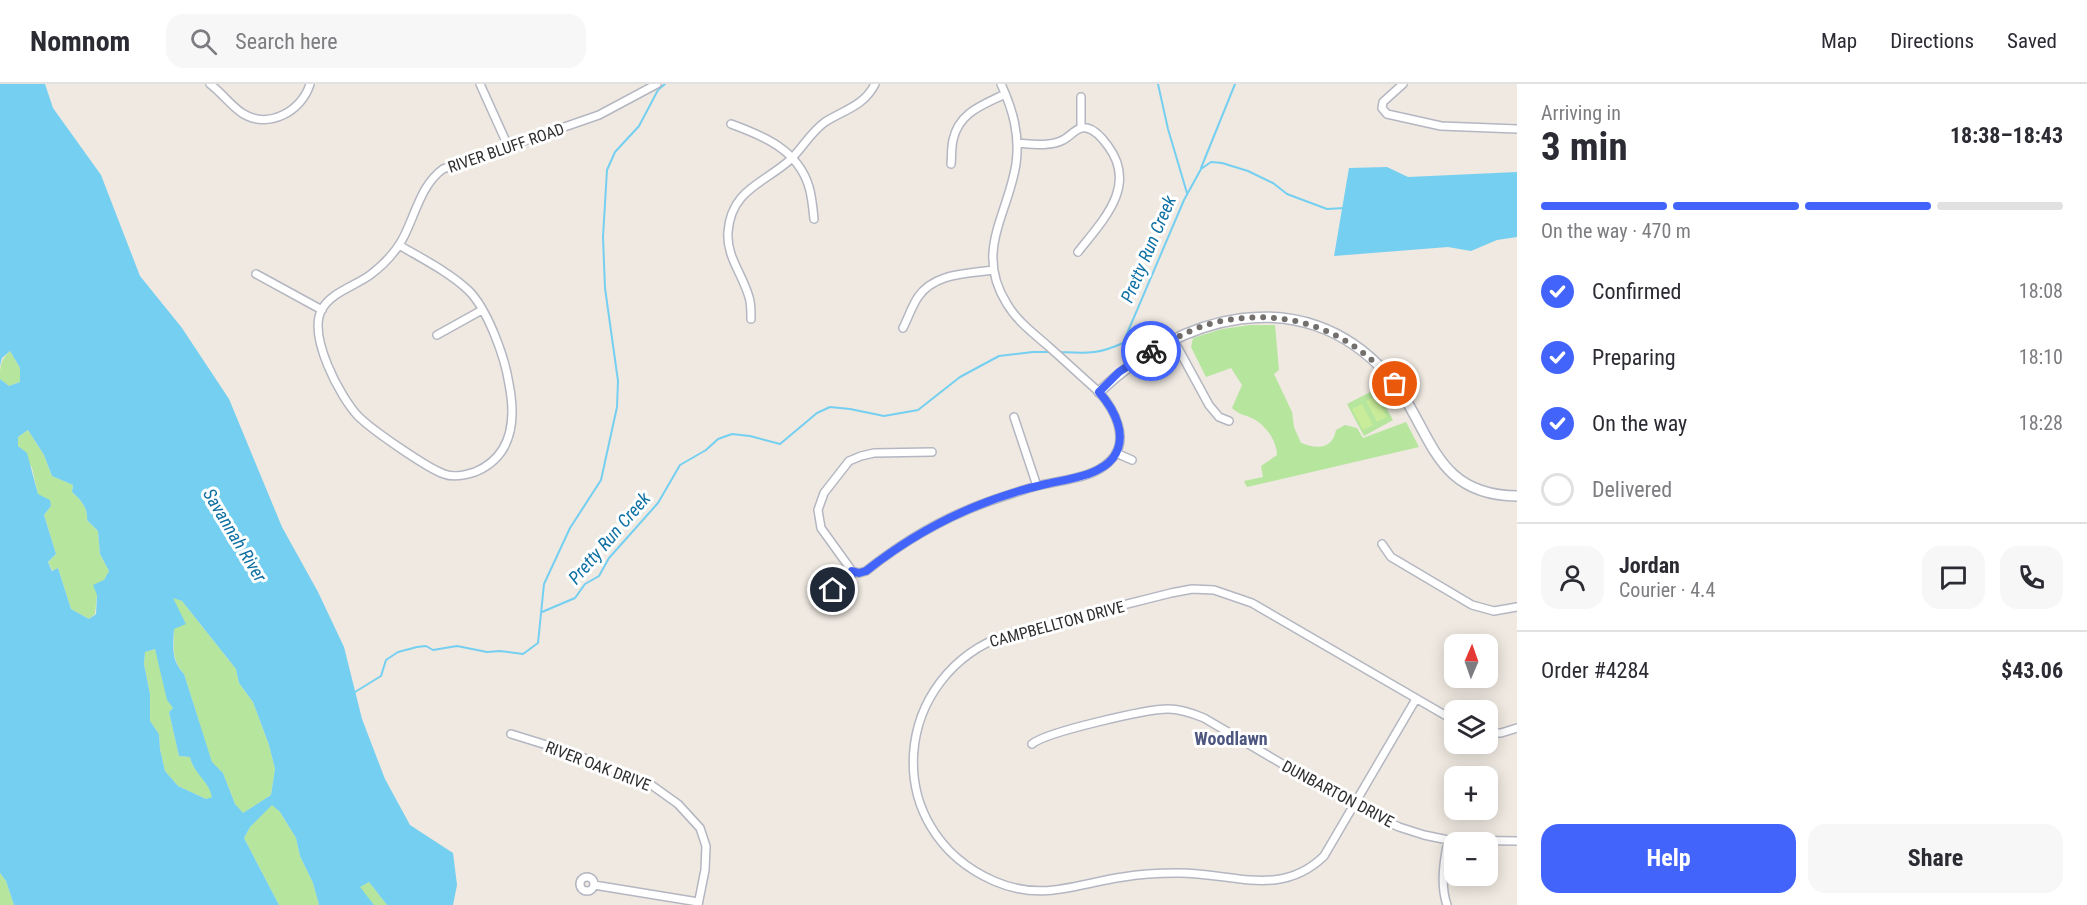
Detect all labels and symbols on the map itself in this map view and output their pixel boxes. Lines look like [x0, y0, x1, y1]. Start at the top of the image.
street label: RIVER BLUFF ROAD [445, 119, 567, 177]
water label: Pretty Run Creek [1116, 191, 1180, 306]
courier [1121, 321, 1181, 381]
pin [1369, 358, 1420, 409]
water label: Savannah River [199, 485, 271, 586]
water label: Pretty Run Creek [564, 487, 655, 588]
pin [807, 564, 858, 615]
street label: CAMPBELLTON DRIVE [987, 597, 1127, 651]
north arrow [1444, 634, 1498, 688]
district label: Woodlawn [1194, 728, 1268, 749]
street label: RIVER OAK DRIVE [543, 737, 653, 795]
street label: DUNBARTON DRIVE [1279, 757, 1397, 831]

